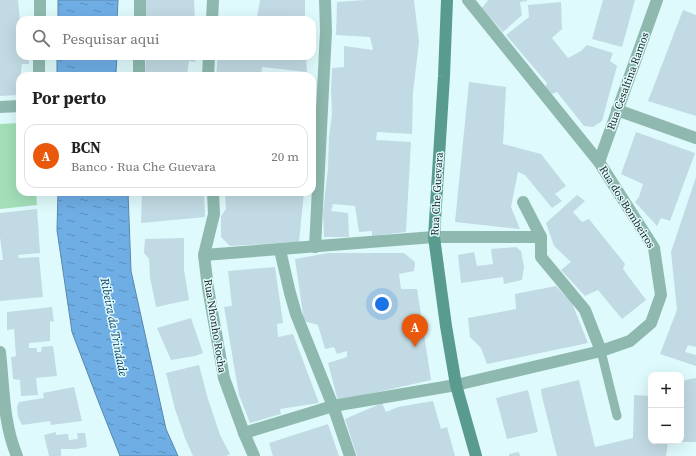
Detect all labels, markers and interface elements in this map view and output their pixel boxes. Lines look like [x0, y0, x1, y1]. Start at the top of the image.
search box [16, 16, 316, 60]
icon: search [30, 27, 52, 49]
text: Pesquisar aqui [62, 28, 159, 49]
street label: Rua Cesaltina Ramos [603, 30, 653, 132]
text: Por perto [32, 86, 106, 110]
text: BCN [71, 137, 101, 158]
text: A [42, 148, 50, 165]
text: 20 m [271, 148, 299, 165]
street label: Rua Che Guevara [427, 151, 447, 236]
text: Banco · Rua Che Guevara [71, 158, 216, 175]
street label: Rua dos Bombeiros [596, 163, 659, 251]
water label: Ribeira da Trindade [96, 275, 131, 378]
street label: Rua Nhonho Rocha [200, 278, 230, 374]
your location [372, 294, 392, 314]
pin: A [402, 314, 428, 347]
map controls [648, 372, 684, 444]
button: + [648, 372, 684, 408]
button: − [648, 408, 684, 444]

